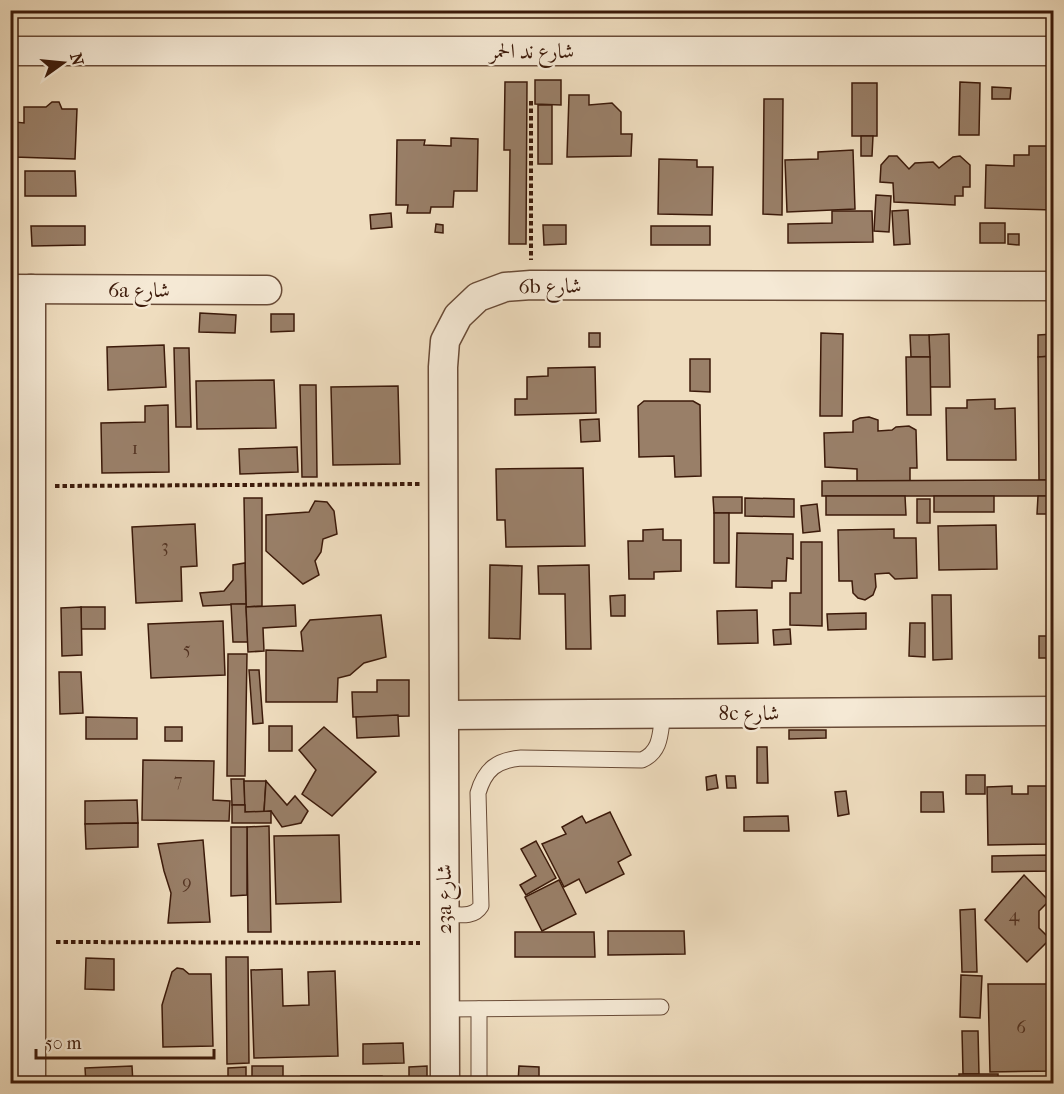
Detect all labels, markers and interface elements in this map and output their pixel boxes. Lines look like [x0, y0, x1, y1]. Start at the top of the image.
north arrow [33, 33, 93, 93]
street label: شارع ند الحمر [488, 39, 574, 69]
text: N [66, 51, 88, 68]
street label: 6b شارع [518, 273, 582, 305]
street label: 6a شارع [108, 278, 170, 308]
house number: 1 [132, 438, 138, 459]
house number: 3 [161, 536, 169, 557]
house number: 5 [183, 639, 191, 660]
street label: 8c شارع [719, 701, 779, 731]
house number: 7 [174, 770, 183, 791]
street label: 23a شارع [432, 864, 462, 934]
house number: 9 [182, 872, 192, 893]
house number: 4 [1009, 905, 1020, 926]
house number: 6 [1016, 1017, 1026, 1038]
scale bar [36, 1022, 214, 1060]
text: 50 m [45, 1033, 82, 1054]

